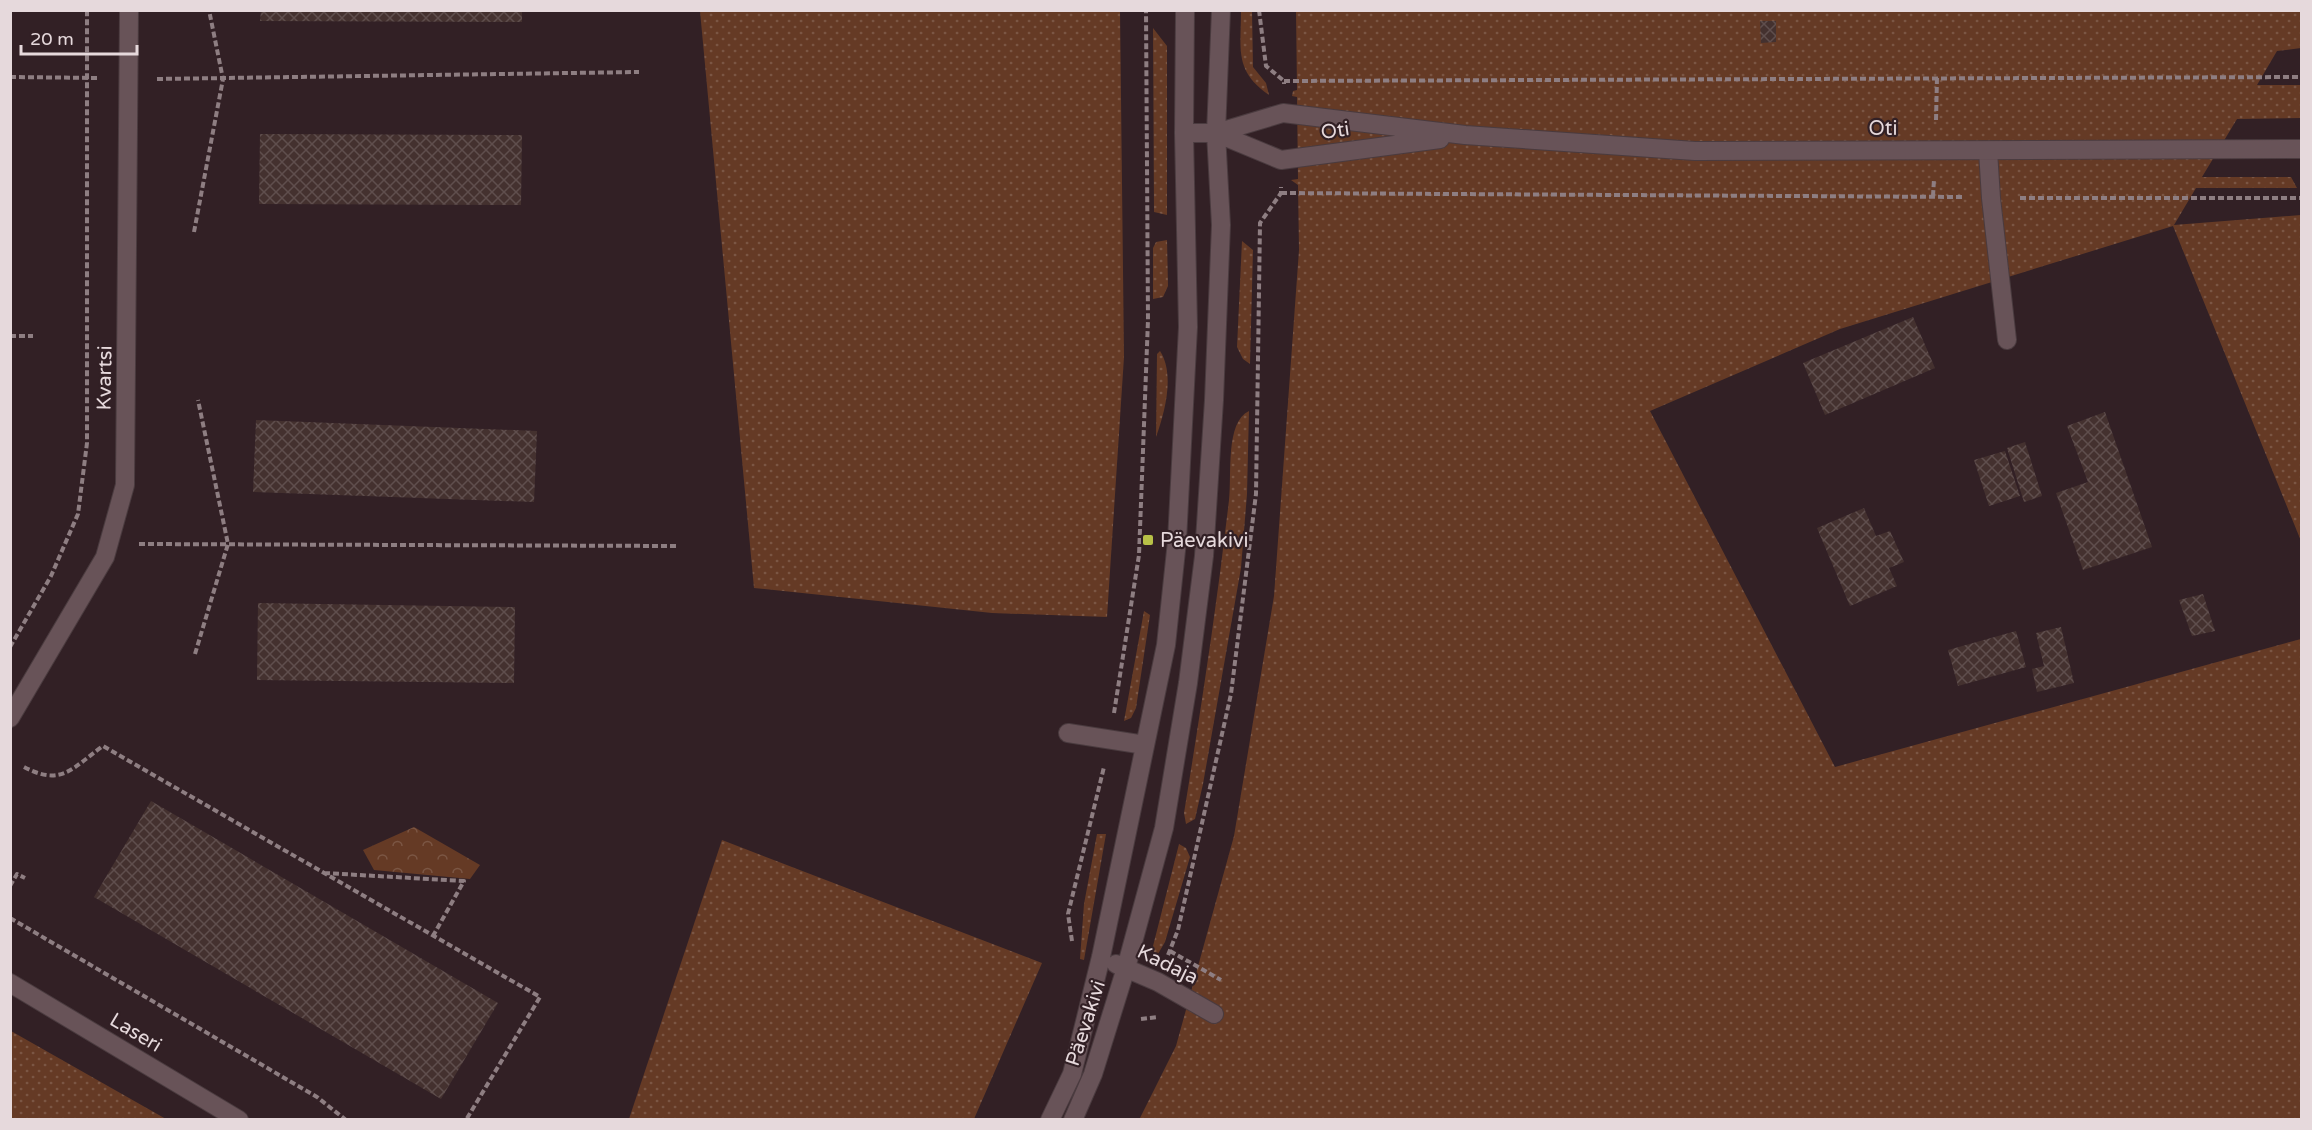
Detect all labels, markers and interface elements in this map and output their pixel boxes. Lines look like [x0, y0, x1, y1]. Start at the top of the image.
scale bar [21, 18, 136, 56]
text: 20 m [30, 28, 74, 50]
street label: Oti [1319, 117, 1351, 145]
street label: Oti [1869, 117, 1897, 141]
street label: Kvartsi [92, 345, 118, 411]
place label: Päevakivi [1160, 529, 1249, 553]
marker: Päevakivi [1141, 533, 1155, 547]
street label: Kadaja [1133, 940, 1202, 990]
street label: Päevakivi [1061, 977, 1111, 1069]
street label: Laseri [105, 1008, 166, 1058]

